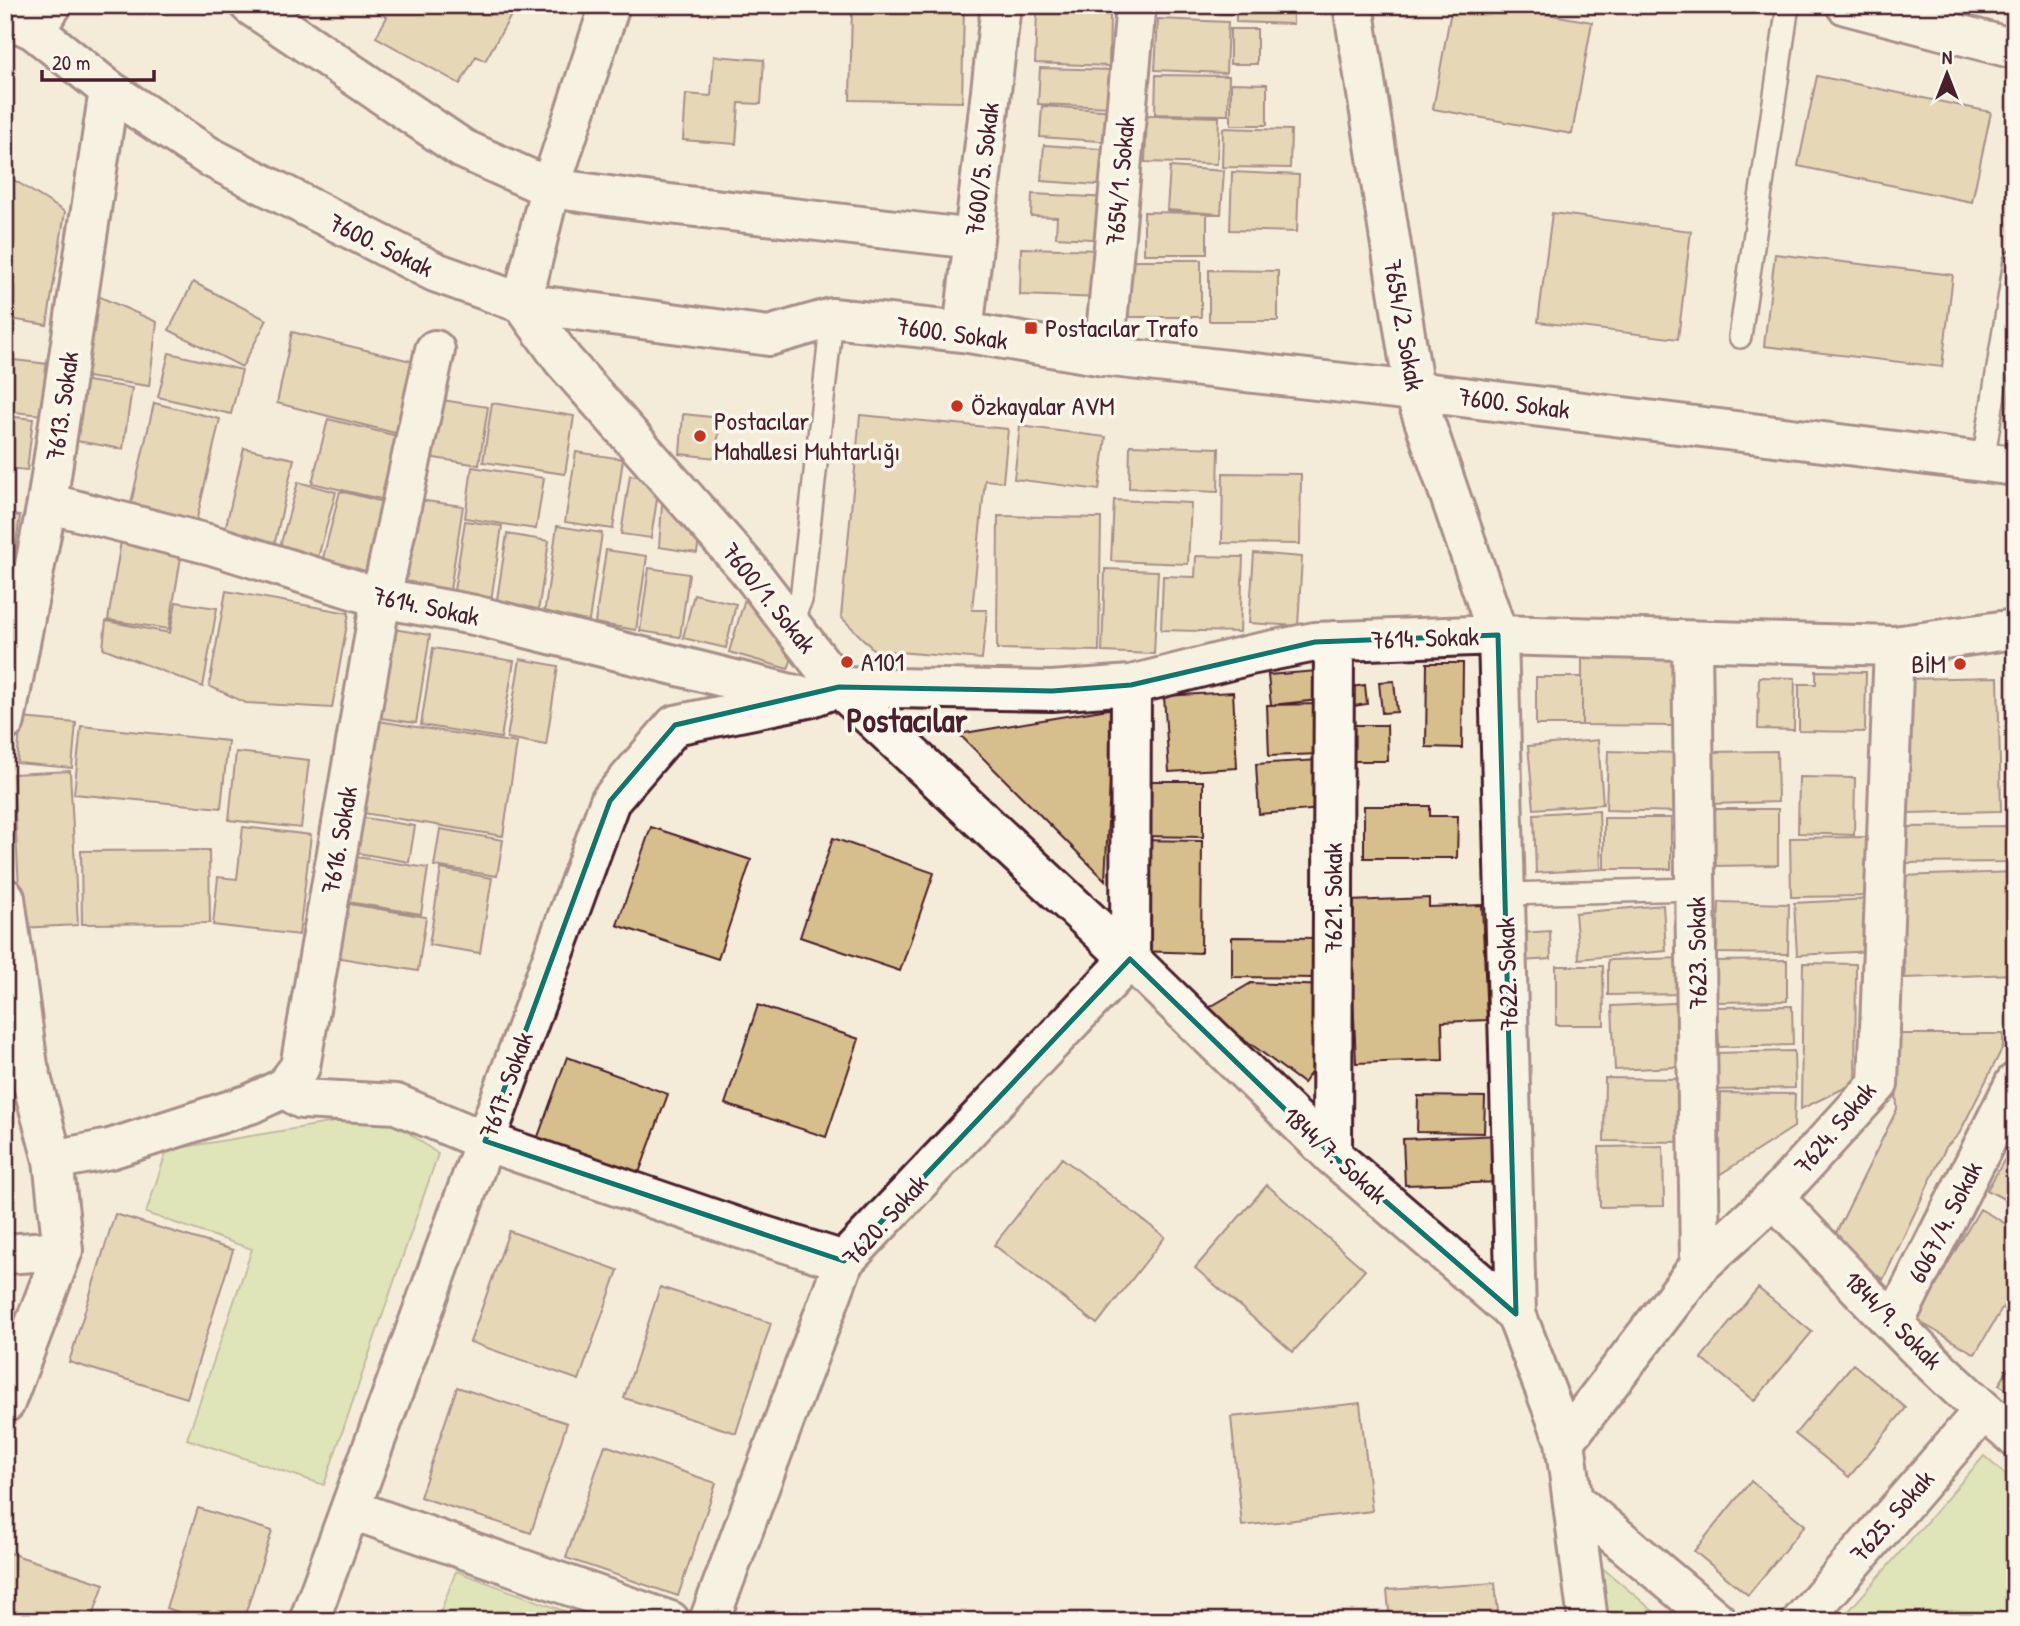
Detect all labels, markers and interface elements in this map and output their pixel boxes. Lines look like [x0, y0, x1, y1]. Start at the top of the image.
scale bar [42, 38, 154, 82]
north arrow [1912, 38, 1982, 108]
text: N [1942, 44, 1952, 70]
text: 20 m [52, 48, 90, 77]
street label: 7600/5. Sokak [956, 100, 1007, 238]
street label: 7654/1. Sokak [1096, 114, 1143, 247]
street label: 7600. Sokak [323, 204, 440, 285]
street label: 7654/2. Sokak [1376, 256, 1433, 394]
street label: 7600. Sokak [894, 307, 1010, 358]
place label: Postacılar Trafo [1045, 310, 1198, 345]
marker: Postacılar Trafo [1023, 320, 1039, 336]
street label: 7613. Sokak [37, 349, 87, 463]
street label: 7600. Sokak [1456, 378, 1572, 427]
place label: Özkayalar AVM [971, 388, 1115, 423]
marker: Özkayalar AVM [949, 398, 965, 414]
place label: Postacılar Mahallesi Muhtarlığı [714, 403, 900, 468]
marker: Postacılar Mahallesi Muhtarlığı [692, 428, 708, 444]
street label: 7600/1. Sokak [714, 535, 825, 660]
street label: 7614. Sokak [370, 577, 483, 634]
street label: 7614. Sokak [1370, 618, 1480, 657]
place label: A101 [861, 644, 904, 679]
place label: BİM [1911, 646, 1946, 681]
marker: A101 [839, 654, 855, 670]
marker: BİM [1952, 656, 1968, 672]
district label: Postacılar [847, 698, 968, 742]
street label: 7616. Sokak [312, 783, 365, 897]
street label: 7621. Sokak [1315, 843, 1350, 953]
street label: 7623. Sokak [1678, 896, 1715, 1010]
street label: 7622. Sokak [1487, 917, 1526, 1031]
street label: 7617. Sokak [470, 1026, 541, 1143]
street label: 7624. Sokak [1786, 1074, 1884, 1181]
street label: 1844/7. Sokak [1275, 1098, 1395, 1211]
street label: 6067/4. Sokak [1899, 1155, 1990, 1288]
street label: 7620. Sokak [834, 1166, 936, 1273]
street label: 1844/9. Sokak [1836, 1263, 1951, 1377]
street label: 7625. Sokak [1842, 1462, 1942, 1569]

